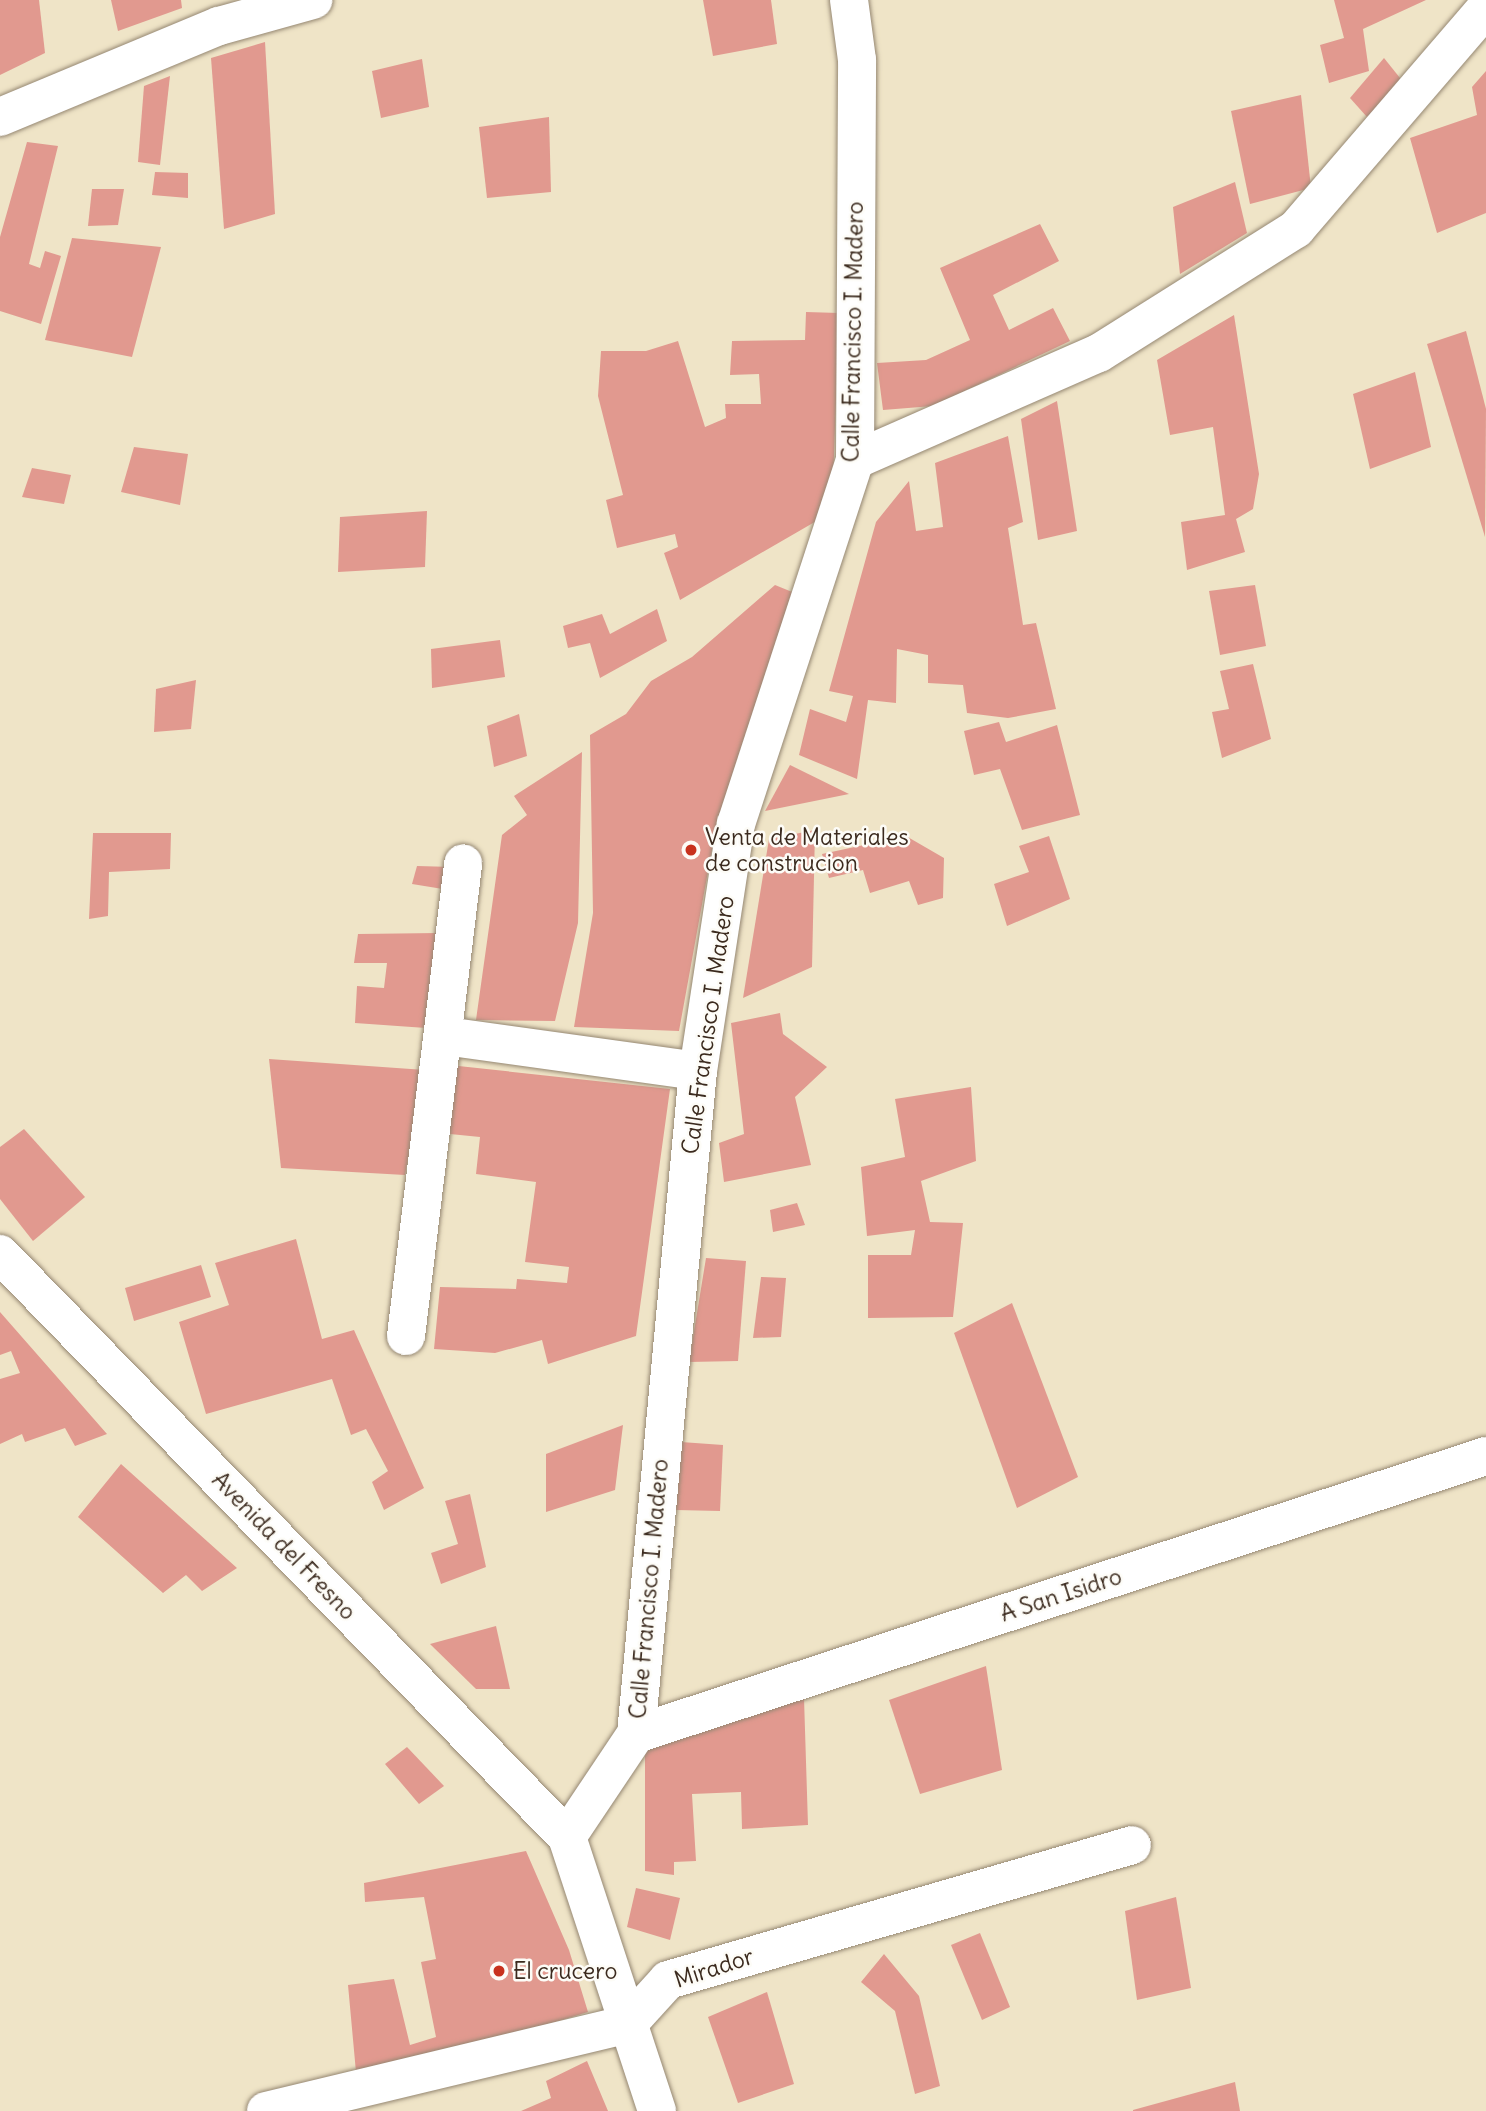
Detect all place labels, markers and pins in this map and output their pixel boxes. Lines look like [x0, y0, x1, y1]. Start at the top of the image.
place label: Venta de Materiales de construcion [705, 823, 909, 877]
marker: Venta de Materiales de construcion [683, 842, 699, 858]
place label: El crucero [513, 1957, 617, 1985]
marker: El crucero [491, 1963, 507, 1979]

